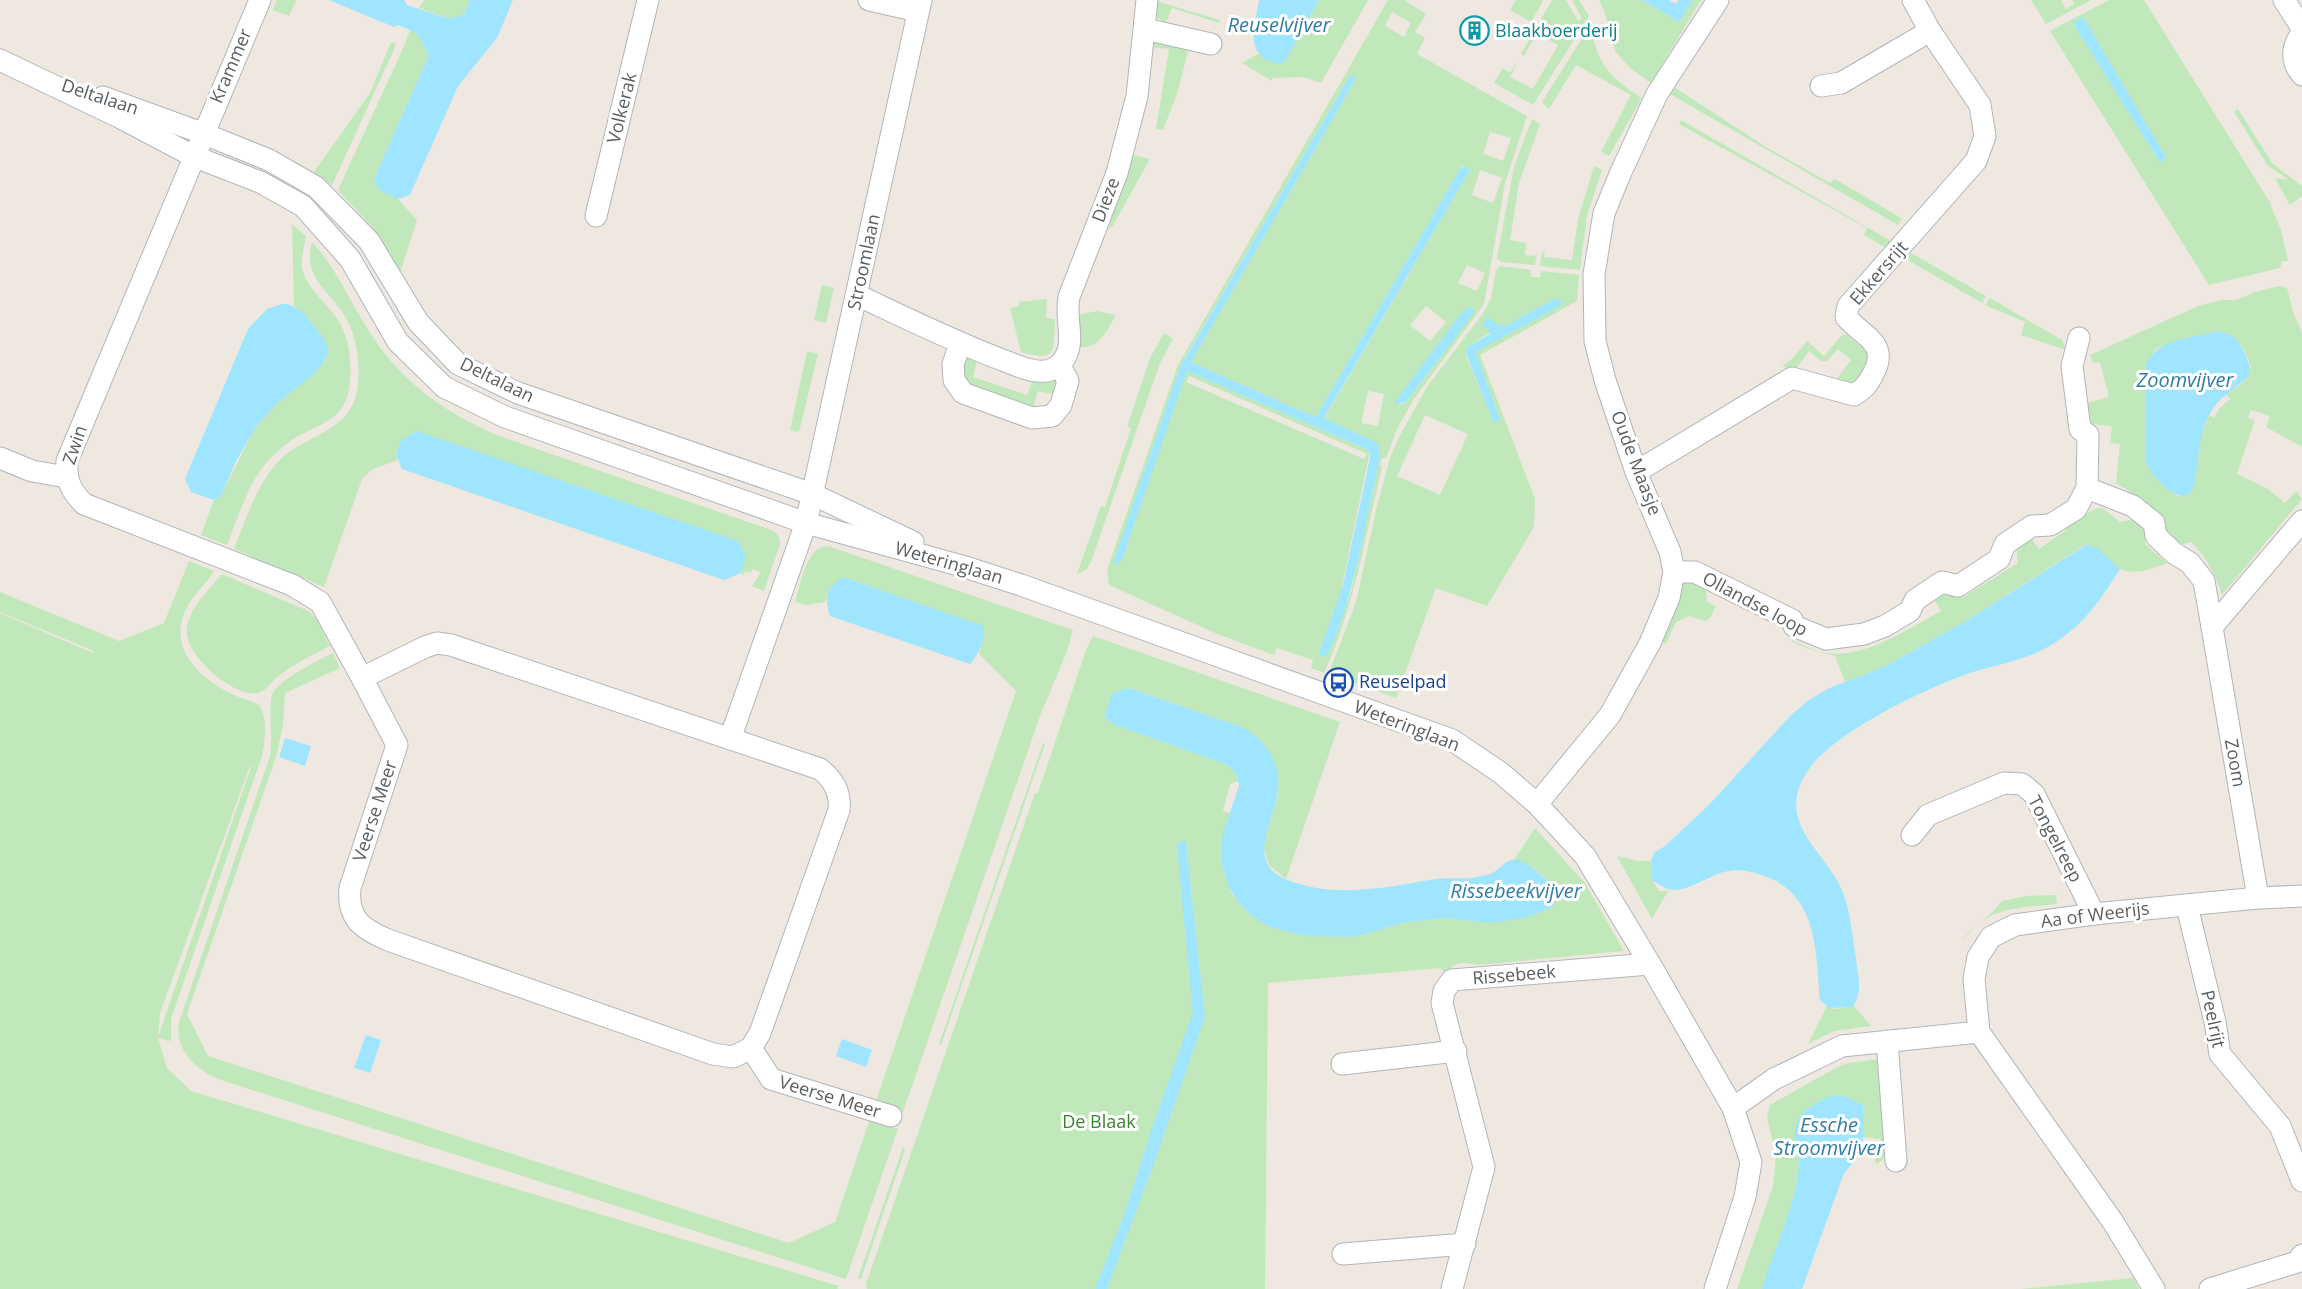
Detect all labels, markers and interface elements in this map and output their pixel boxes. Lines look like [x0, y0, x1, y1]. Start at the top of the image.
water label: Reuselvijver [1228, 11, 1332, 38]
building icon: Blaakboerderij [1458, 15, 1490, 47]
place label: Blaakboerderij [1495, 18, 1618, 42]
street label: Krammer [204, 24, 257, 107]
street label: Volkerak [601, 69, 642, 146]
street label: Deltalaan [59, 72, 142, 120]
street label: Dieze [1086, 174, 1125, 226]
street label: Stroomlaan [841, 212, 885, 312]
street label: Ekkersrijt [1844, 235, 1913, 310]
street label: Deltalaan [456, 351, 539, 407]
water label: Zoomvijver [2136, 366, 2235, 393]
street label: Oude Maasje [1606, 407, 1668, 518]
street label: Zwin [56, 422, 92, 467]
street label: Weteringlaan [892, 535, 1006, 589]
street label: Ollandse loop [1699, 565, 1812, 641]
bus stop icon: Reuselpad [1322, 666, 1354, 698]
place label: Reuselpad [1359, 669, 1447, 693]
street label: Weteringlaan [1351, 694, 1464, 756]
street label: Zoom [2220, 737, 2252, 789]
street label: Veerse Meer [346, 756, 402, 865]
street label: Tongelreep [2023, 791, 2089, 886]
water label: Rissebeekvijver [1450, 877, 1583, 904]
street label: Aa of Weerijs [2039, 895, 2151, 933]
street label: Rissebeek [1471, 958, 1557, 990]
street label: Peelrijt [2196, 988, 2232, 1050]
street label: Veerse Meer [776, 1069, 885, 1123]
park label: De Blaak [1062, 1109, 1136, 1133]
water label: Essche Stroomvijver [1774, 1111, 1886, 1161]

